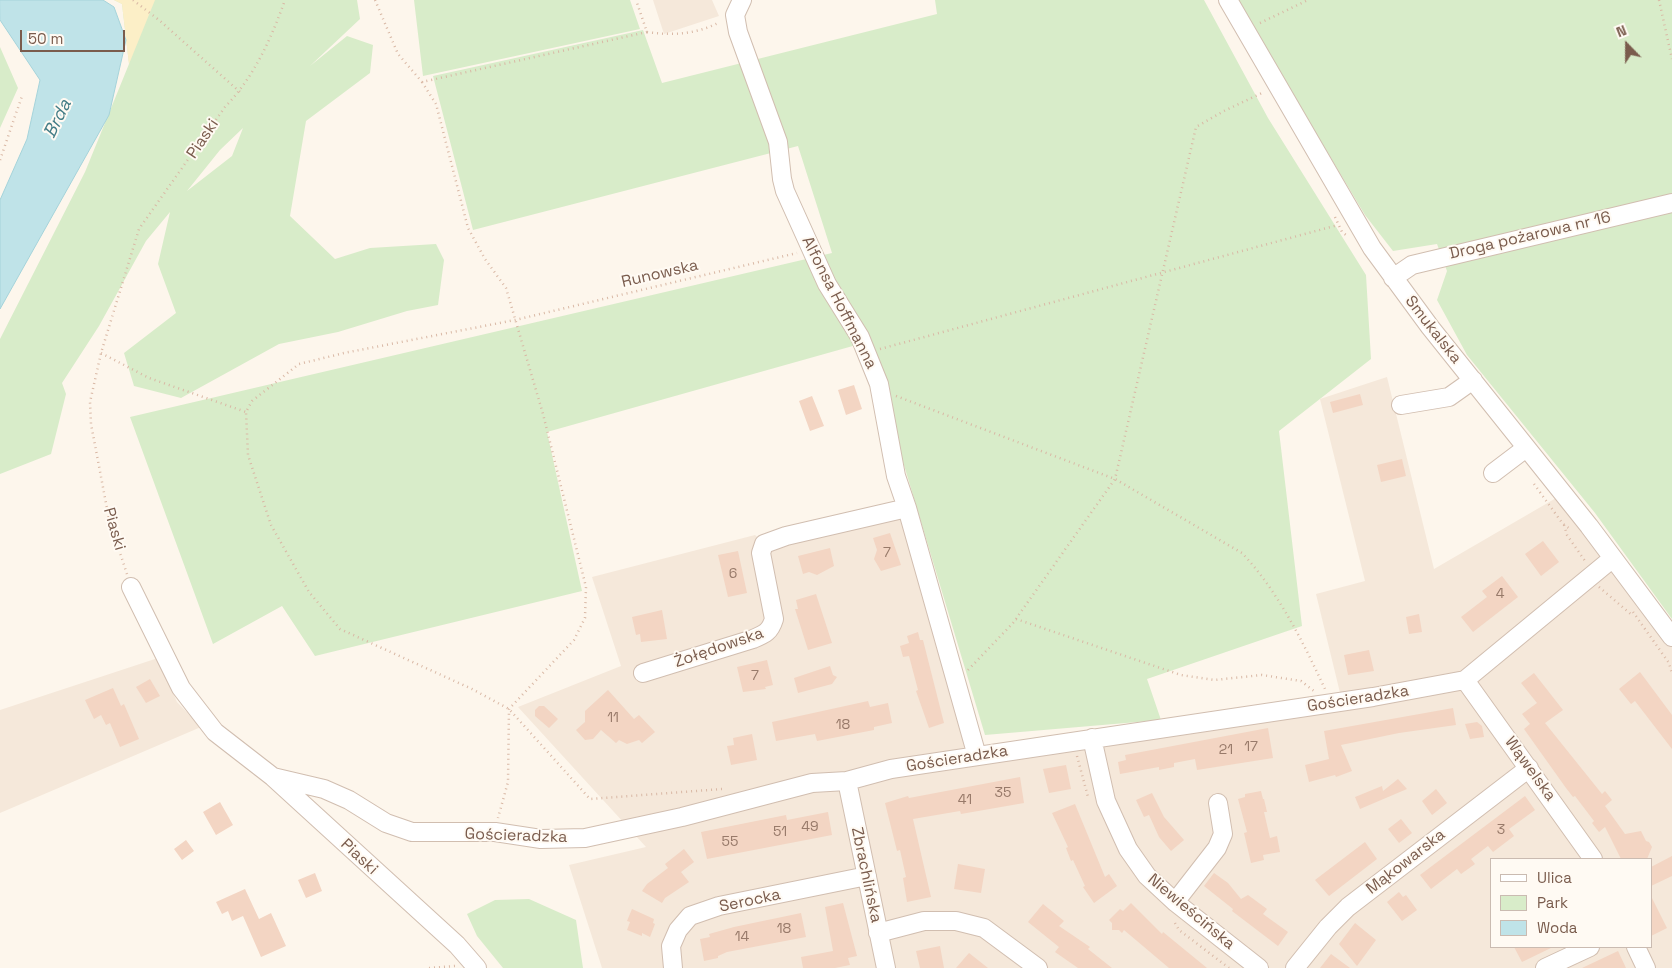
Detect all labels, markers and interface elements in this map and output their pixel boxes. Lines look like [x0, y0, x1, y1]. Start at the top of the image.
scale bar [22, 20, 128, 52]
north arrow [1602, 20, 1652, 70]
text: N [1614, 21, 1629, 41]
text: 50 m [28, 29, 63, 48]
water label: Brda [39, 96, 77, 142]
street label: Piaski [183, 116, 223, 162]
street label: Droga pożarowa nr 16 [1447, 208, 1613, 264]
street label: Alfonsa Hoffmanna [797, 234, 881, 372]
street label: Runowska [620, 256, 700, 292]
street label: Smukalska [1401, 292, 1465, 368]
street label: Piaski [99, 505, 129, 553]
house number: 7 [883, 545, 891, 561]
house number: 6 [729, 566, 737, 582]
house number: 4 [1496, 586, 1504, 602]
street label: Żołędowska [672, 624, 766, 672]
house number: 7 [751, 668, 759, 684]
street label: Gościeradzka [1306, 681, 1410, 717]
house number: 11 [607, 710, 619, 726]
house number: 18 [836, 717, 850, 733]
street label: Wąwelska [1500, 733, 1560, 805]
house number: 17 [1244, 739, 1258, 755]
street label: Gościeradzka [905, 741, 1009, 777]
house number: 21 [1219, 742, 1233, 758]
house number: 35 [995, 785, 1011, 801]
house number: 41 [958, 792, 972, 808]
house number: 49 [801, 819, 819, 835]
house number: 3 [1497, 822, 1505, 838]
house number: 51 [773, 824, 787, 840]
street label: Gościeradzka [464, 825, 568, 847]
street label: Zbrachlińska [846, 825, 886, 925]
street label: Mąkowarska [1363, 825, 1449, 899]
house number: 55 [722, 834, 738, 850]
street label: Piaski [336, 835, 382, 879]
legend [1490, 858, 1652, 948]
text: Ulica [1537, 868, 1572, 887]
street label: Niewieścińska [1144, 870, 1238, 954]
street label: Serocka [718, 885, 782, 917]
text: Park [1537, 893, 1568, 912]
text: Woda [1537, 918, 1577, 937]
house number: 18 [777, 921, 791, 937]
house number: 14 [735, 929, 749, 945]

